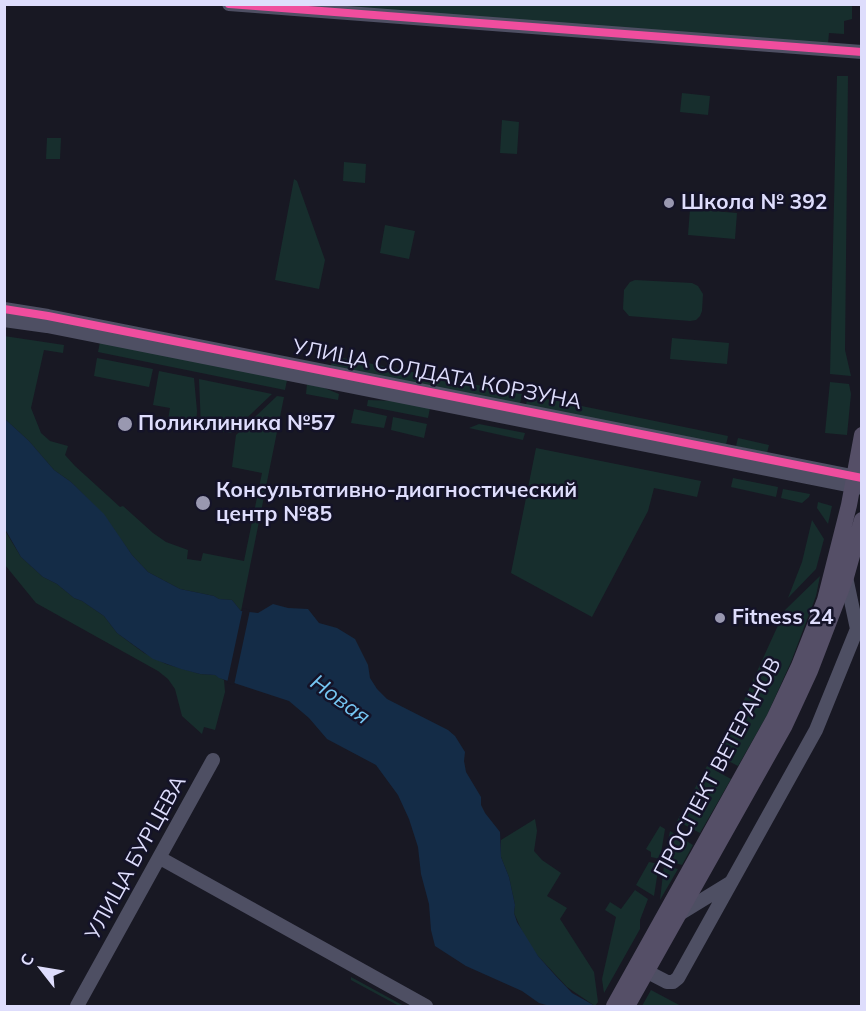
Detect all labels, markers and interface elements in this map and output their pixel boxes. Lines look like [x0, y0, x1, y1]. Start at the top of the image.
place label: Школа № 392 [681, 190, 827, 216]
marker: Школа № 392 [662, 196, 676, 210]
street label: УЛИЦА СОЛДАТА КОРЗУНА [290, 335, 584, 415]
place label: Поликлиника №57 [138, 411, 336, 437]
marker: Поликлиника №57 [116, 415, 134, 433]
place label: Консультативно-диагностический центр №85 [216, 478, 577, 528]
marker: Консультативно-диагностический центр №85 [194, 494, 212, 512]
place label: Fitness 24 [732, 605, 834, 631]
marker: Fitness 24 [713, 611, 727, 625]
street label: ПРОСПЕКТ ВЕТЕРАНОВ [649, 653, 787, 883]
water label: Новая [305, 670, 375, 730]
street label: УЛИЦА БУРЦЕВА [80, 771, 192, 945]
north arrow [12, 939, 72, 999]
text: С [15, 950, 38, 970]

